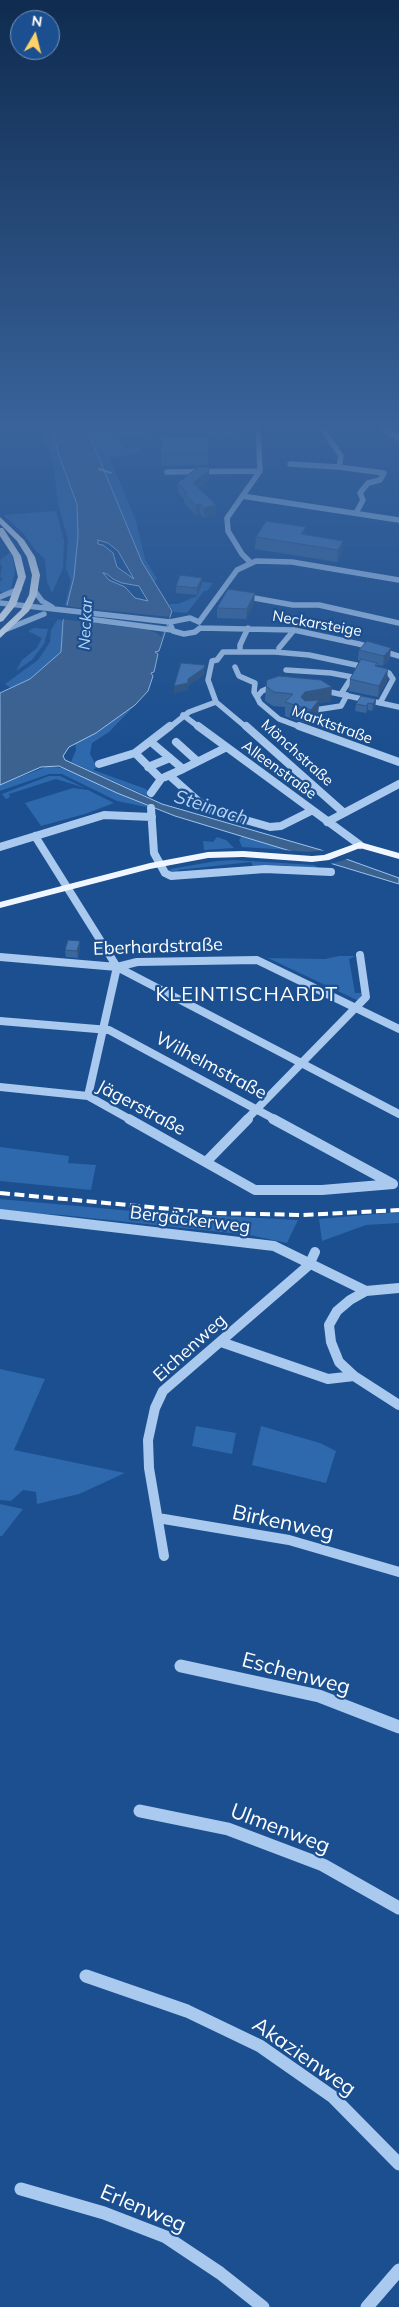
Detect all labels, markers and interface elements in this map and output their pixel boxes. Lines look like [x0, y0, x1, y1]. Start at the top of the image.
north arrow [10, 10, 60, 60]
text: N [30, 11, 43, 31]
water label: Neckar [75, 597, 97, 651]
street label: Neckarsteige [271, 607, 363, 641]
street label: Marktstraße [289, 702, 375, 748]
street label: Mönchstraße [257, 716, 337, 790]
street label: Alleenstraße [238, 737, 320, 803]
water label: Steinach [171, 785, 251, 831]
street label: Eberhardstraße [93, 934, 223, 960]
district label: KLEINTISCHARDT [154, 983, 340, 1007]
street label: Wilhelmstraße [152, 1028, 270, 1104]
street label: Jägerstraße [93, 1076, 189, 1140]
street label: Bergäckerweg [129, 1202, 251, 1238]
street label: Eichenweg [149, 1310, 231, 1386]
street label: Birkenweg [230, 1500, 336, 1546]
street label: Eschenweg [239, 1647, 353, 1701]
street label: Ulmenweg [227, 1798, 333, 1860]
street label: Akazienweg [247, 2012, 361, 2102]
street label: Erlenweg [96, 2180, 190, 2238]

